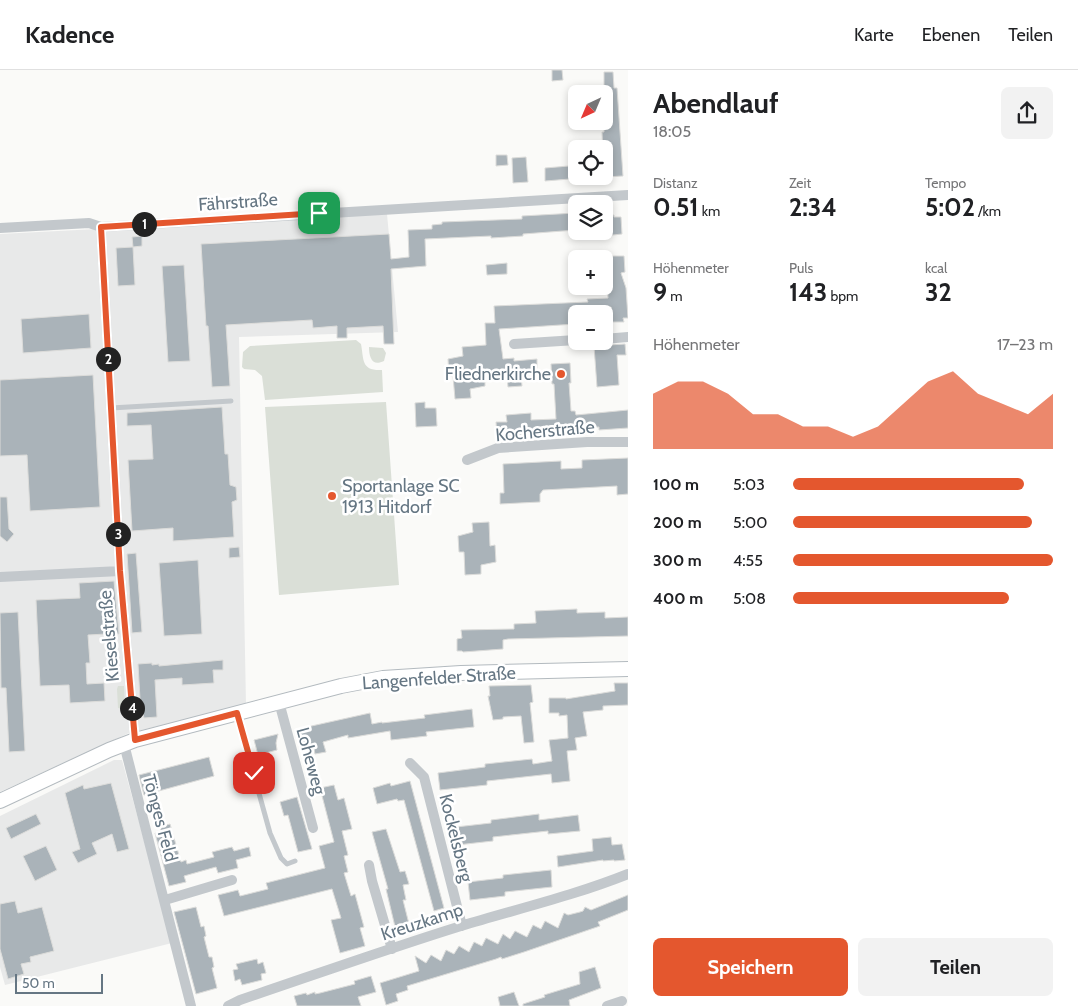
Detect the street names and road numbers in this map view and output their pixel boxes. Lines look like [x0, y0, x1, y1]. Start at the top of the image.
street label: Fährstraße [197, 188, 279, 216]
street label: Kocherstraße [494, 416, 596, 446]
street label: Kieselstraße [94, 589, 124, 683]
street label: Langenfelder Straße [361, 662, 517, 694]
street label: Loheweg [291, 725, 331, 798]
street label: Tönges Feld [138, 772, 182, 864]
street label: Kockelsberg [434, 792, 478, 885]
street label: Kreuzkamp [378, 898, 466, 946]

